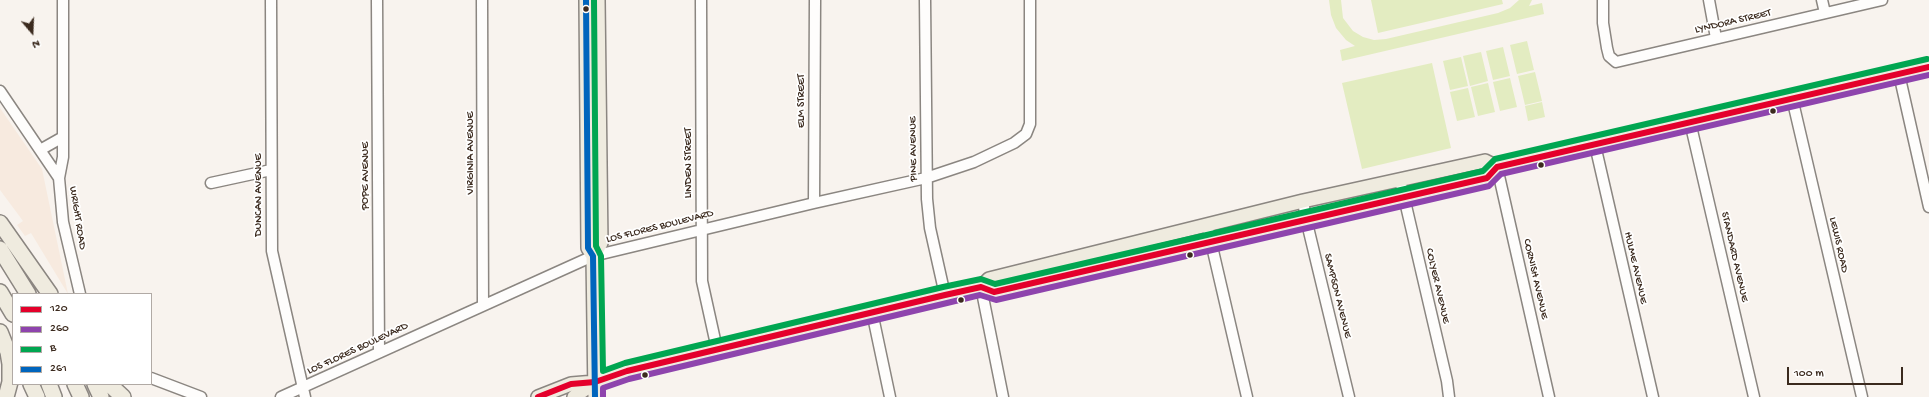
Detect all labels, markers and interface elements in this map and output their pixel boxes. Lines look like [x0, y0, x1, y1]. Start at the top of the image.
unlabelled marker [581, 4, 591, 14]
street label: LYNDORA STREET [1694, 7, 1772, 37]
north arrow [12, 12, 52, 52]
text: N [31, 37, 41, 50]
street label: ELM STREET [795, 74, 809, 128]
unlabelled marker [1768, 106, 1778, 116]
street label: VIRGINIA AVENUE [464, 112, 478, 194]
street label: PINE AVENUE [907, 116, 921, 182]
street label: LINDEN STREET [682, 128, 696, 198]
street label: POPE AVENUE [359, 142, 373, 210]
street label: DUNCAN AVENUE [252, 154, 266, 236]
unlabelled marker [1536, 160, 1546, 170]
street label: WRIGHT ROAD [65, 185, 89, 251]
street label: LOS FLORES BOULEVARD [605, 207, 715, 247]
street label: STANDARD AVENUE [1717, 211, 1751, 303]
street label: LEWIS ROAD [1825, 216, 1851, 274]
street label: HULME AVENUE [1620, 231, 1650, 305]
street label: CORNISH AVENUE [1519, 238, 1551, 320]
street label: COLYER AVENUE [1422, 247, 1452, 325]
unlabelled marker [1185, 250, 1195, 260]
street label: SAMPSON AVENUE [1320, 252, 1354, 340]
legend [12, 293, 152, 385]
unlabelled marker [956, 295, 966, 305]
text: 120 [50, 302, 68, 316]
street label: LOS FLORES BOULEVARD [305, 320, 411, 378]
text: 260 [50, 322, 69, 336]
text: B [50, 342, 56, 356]
scale bar [1789, 359, 1905, 385]
text: 261 [50, 362, 67, 376]
text: 100 m [1794, 367, 1824, 381]
unlabelled marker [640, 370, 650, 380]

